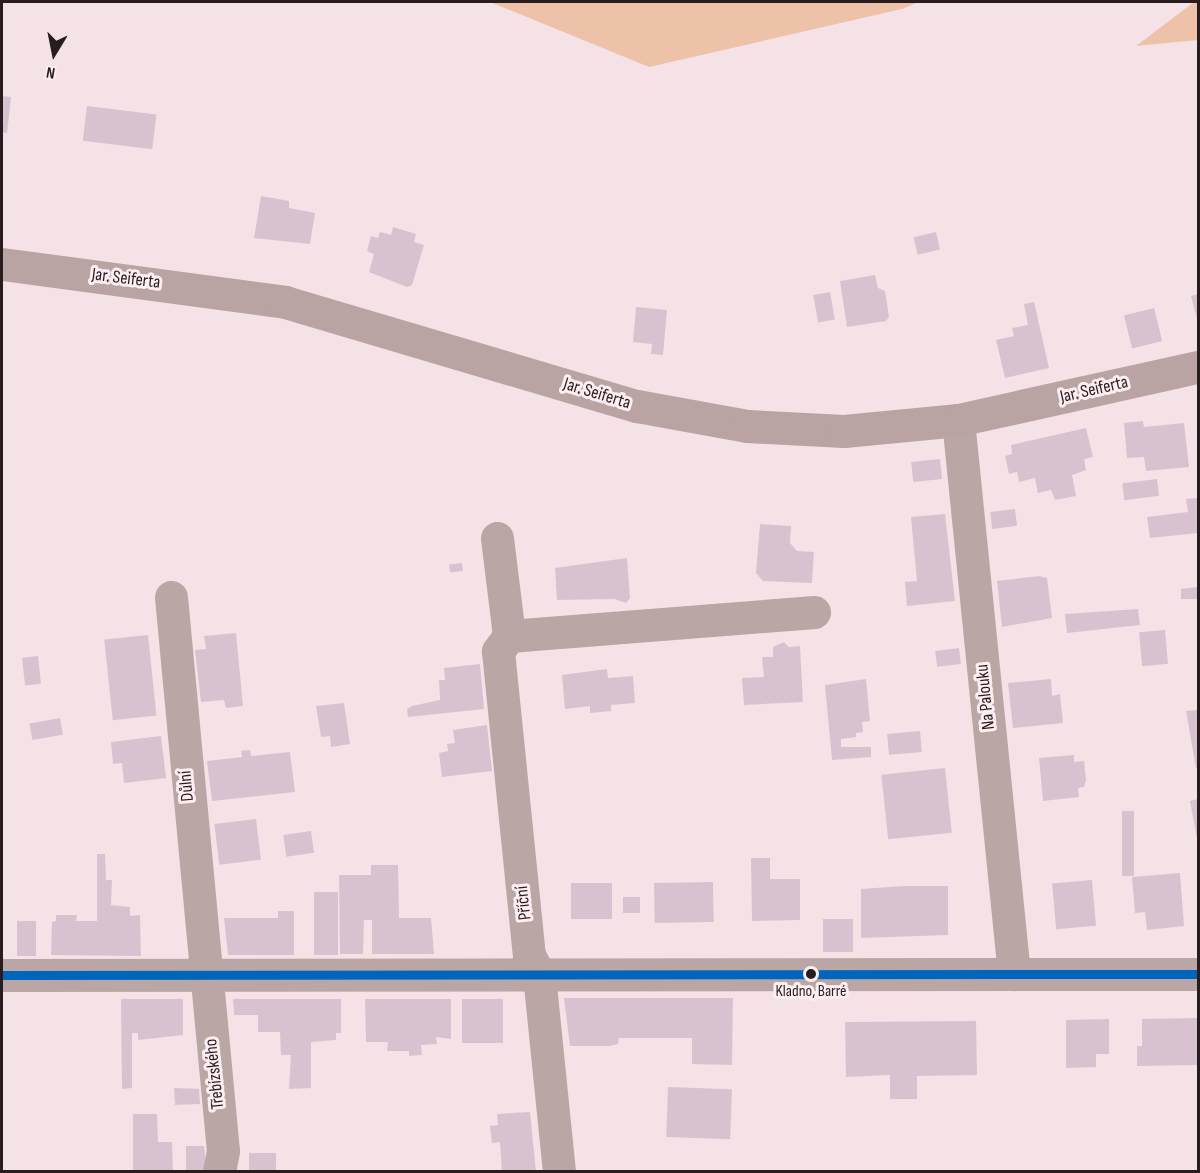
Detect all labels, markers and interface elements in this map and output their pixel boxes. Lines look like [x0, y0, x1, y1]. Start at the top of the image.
north arrow [24, 24, 84, 84]
text: N [45, 62, 57, 82]
street label: Jar. Seiferta [90, 264, 162, 294]
street label: Jar. Seiferta [1058, 372, 1130, 408]
street label: Jar. Seiferta [561, 374, 633, 414]
street label: Na Palouku [972, 663, 1000, 731]
street label: Důlní [175, 770, 199, 802]
street label: Příční [511, 885, 537, 921]
marker: Kladno, Barré [805, 968, 817, 980]
place label: Kladno, Barré [776, 982, 846, 1002]
street label: Třebízského [201, 1038, 229, 1110]

